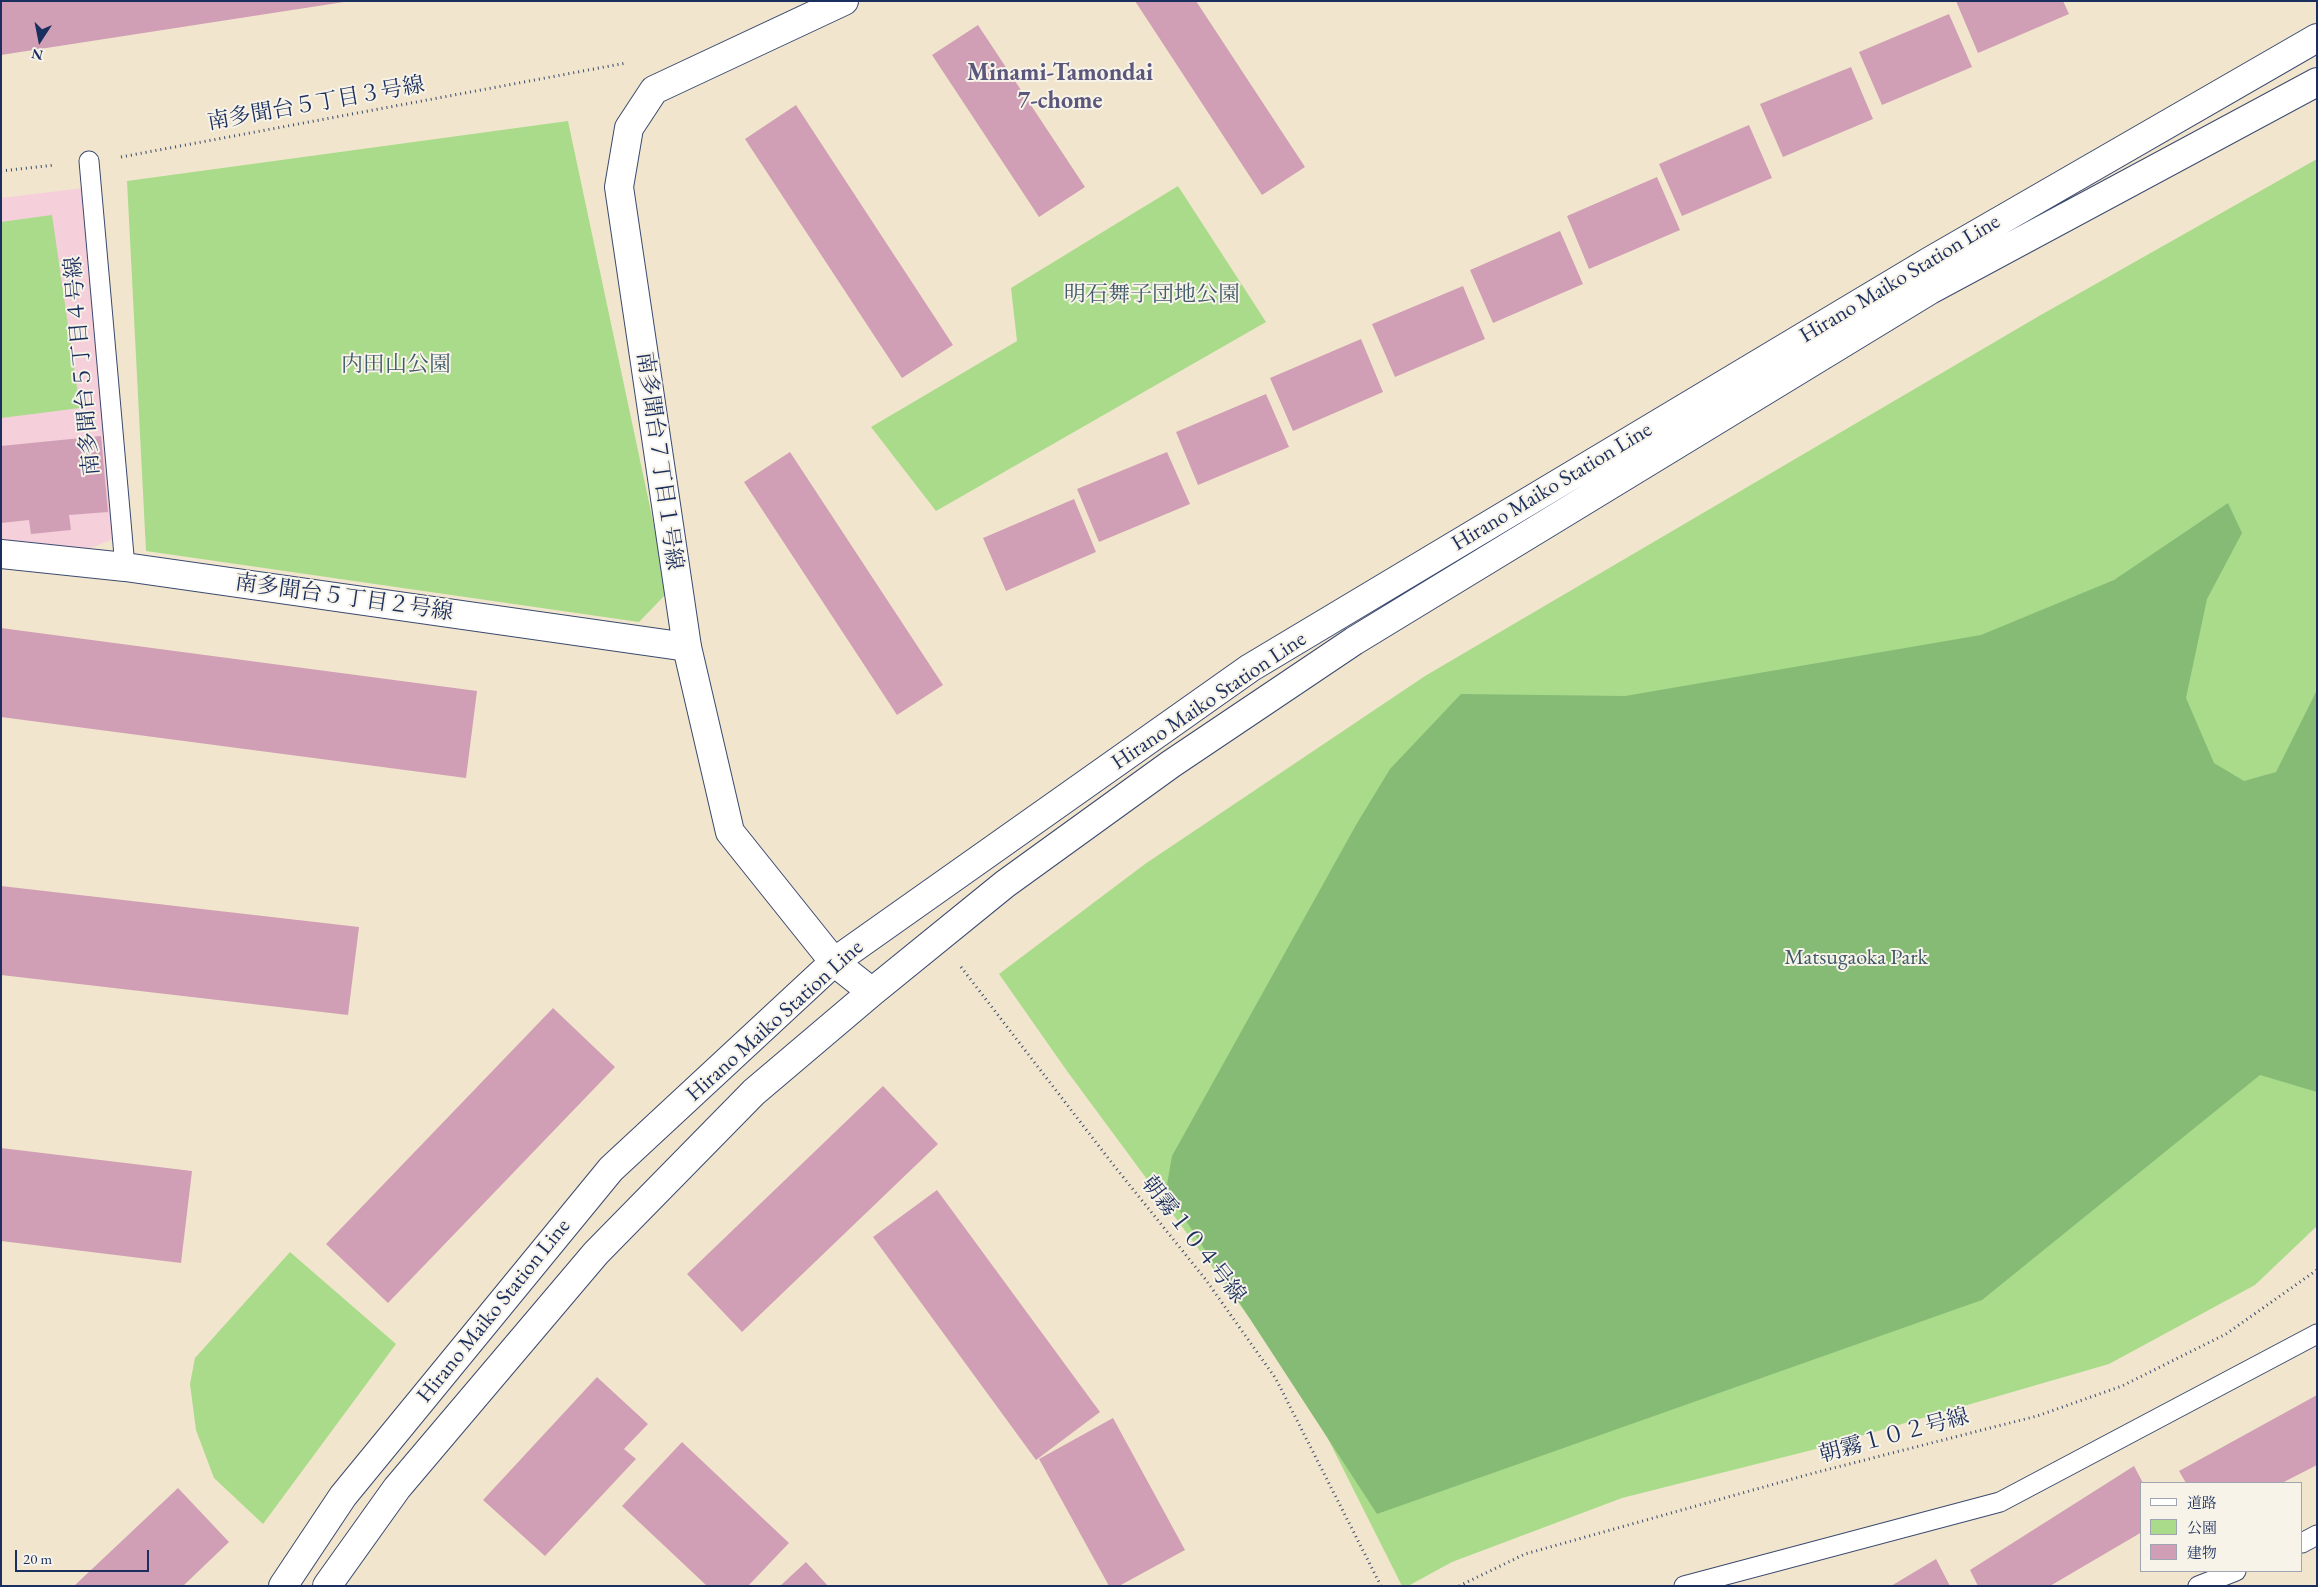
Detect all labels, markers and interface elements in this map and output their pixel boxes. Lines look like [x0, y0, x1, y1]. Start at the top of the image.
north arrow [15, 15, 65, 65]
text: N [30, 45, 44, 65]
district label: Minami-Tamondai 7-chome [967, 59, 1153, 115]
street label: 南多聞台５丁目３号線 [205, 72, 427, 136]
street label: Hirano Maiko Station Line [1795, 209, 2005, 349]
street label: 南多聞台５丁目４号線 [60, 255, 106, 477]
park label: 明石舞子団地公園 [1064, 282, 1240, 308]
street label: 南多聞台７丁目１号線 [631, 350, 687, 572]
park label: 内田山公園 [341, 352, 451, 378]
street label: Hirano Maiko Station Line [1447, 417, 1657, 557]
street label: 南多聞台５丁目２号線 [233, 570, 455, 626]
street label: Hirano Maiko Station Line [1107, 626, 1311, 776]
street label: Hirano Maiko Station Line [681, 935, 869, 1107]
park label: Matsugaoka Park [1784, 945, 1928, 971]
street label: 朝霧１０４号線 [1135, 1171, 1251, 1309]
street label: Hirano Maiko Station Line [412, 1214, 576, 1408]
street label: 朝霧１０２号線 [1816, 1403, 1972, 1469]
legend [2140, 1482, 2303, 1572]
text: 道路 [2187, 1493, 2217, 1512]
text: 公園 [2187, 1518, 2217, 1537]
scale bar [18, 1540, 151, 1572]
text: 建物 [2187, 1543, 2217, 1562]
text: 20 m [23, 1549, 52, 1568]

